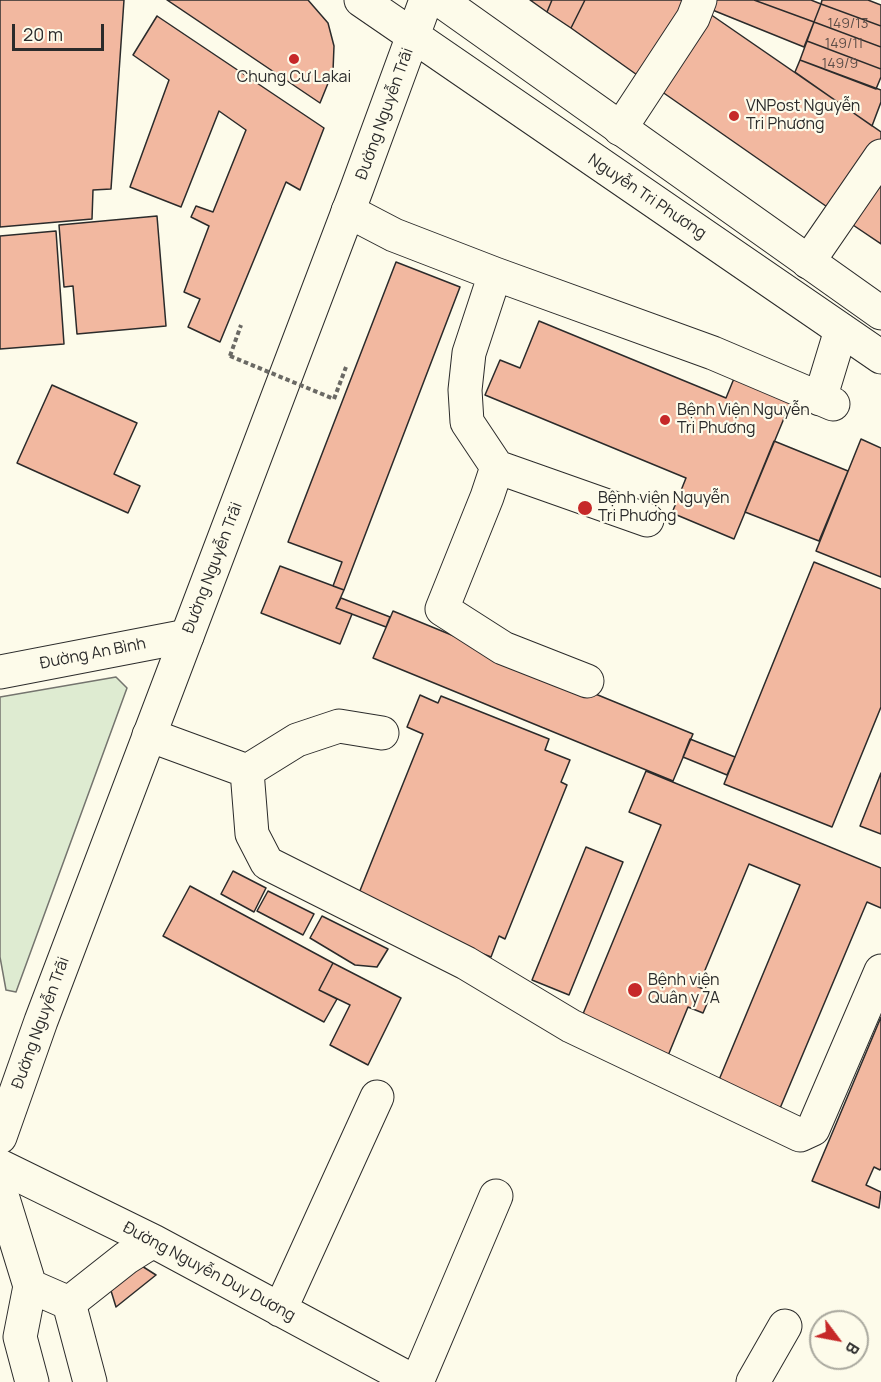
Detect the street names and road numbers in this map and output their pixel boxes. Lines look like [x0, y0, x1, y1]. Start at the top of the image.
street label: Đường Nguyễn Trãi [352, 46, 418, 182]
street label: Nguyễn Tri Phương [584, 150, 710, 244]
street label: Đường Nguyễn Trãi [179, 500, 247, 636]
street label: Đường An Bình [38, 634, 148, 674]
street label: Đường Nguyễn Trãi [8, 955, 74, 1091]
street label: Đường Nguyễn Duy Dương [120, 1218, 298, 1326]

